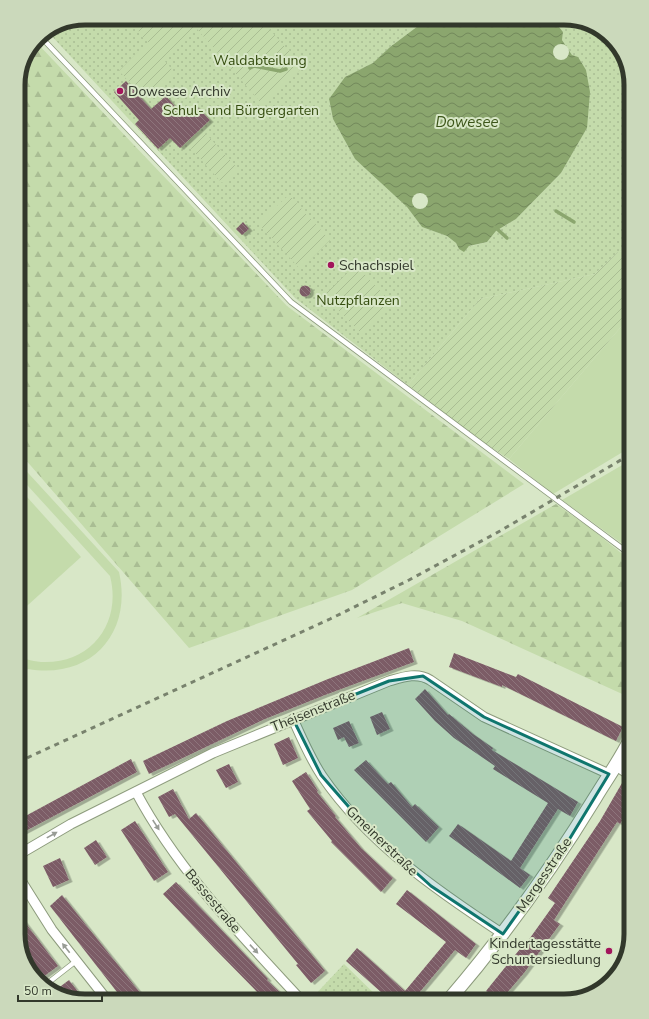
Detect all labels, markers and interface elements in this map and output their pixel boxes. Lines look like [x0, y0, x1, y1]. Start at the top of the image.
park label: Waldabteilung [213, 51, 307, 70]
place label: Dowesee Archiv [128, 82, 231, 101]
marker: Dowesee Archiv [115, 86, 125, 96]
park label: Schul- und Bürgergarten [163, 101, 319, 120]
water label: Dowesee [435, 112, 499, 132]
place label: Schachspiel [339, 256, 414, 275]
marker: Schachspiel [326, 260, 336, 270]
park label: Nutzpflanzen [316, 291, 400, 310]
street label: Theisenstraße [268, 685, 358, 737]
street label: Gmeinerstraße [342, 802, 422, 880]
one-way arrow [152, 819, 159, 831]
one-way arrow [46, 832, 57, 838]
street label: Mergesstraße [512, 834, 576, 916]
street label: Bassestraße [181, 865, 245, 937]
place label: Kindertagesstätte Schuntersiedlung [489, 934, 601, 969]
one-way arrow [62, 942, 71, 953]
one-way arrow [249, 944, 259, 954]
marker: Kindertagesstätte Schuntersiedlung [604, 946, 614, 956]
scale bar [18, 977, 102, 1003]
text: 50 m [24, 983, 52, 999]

